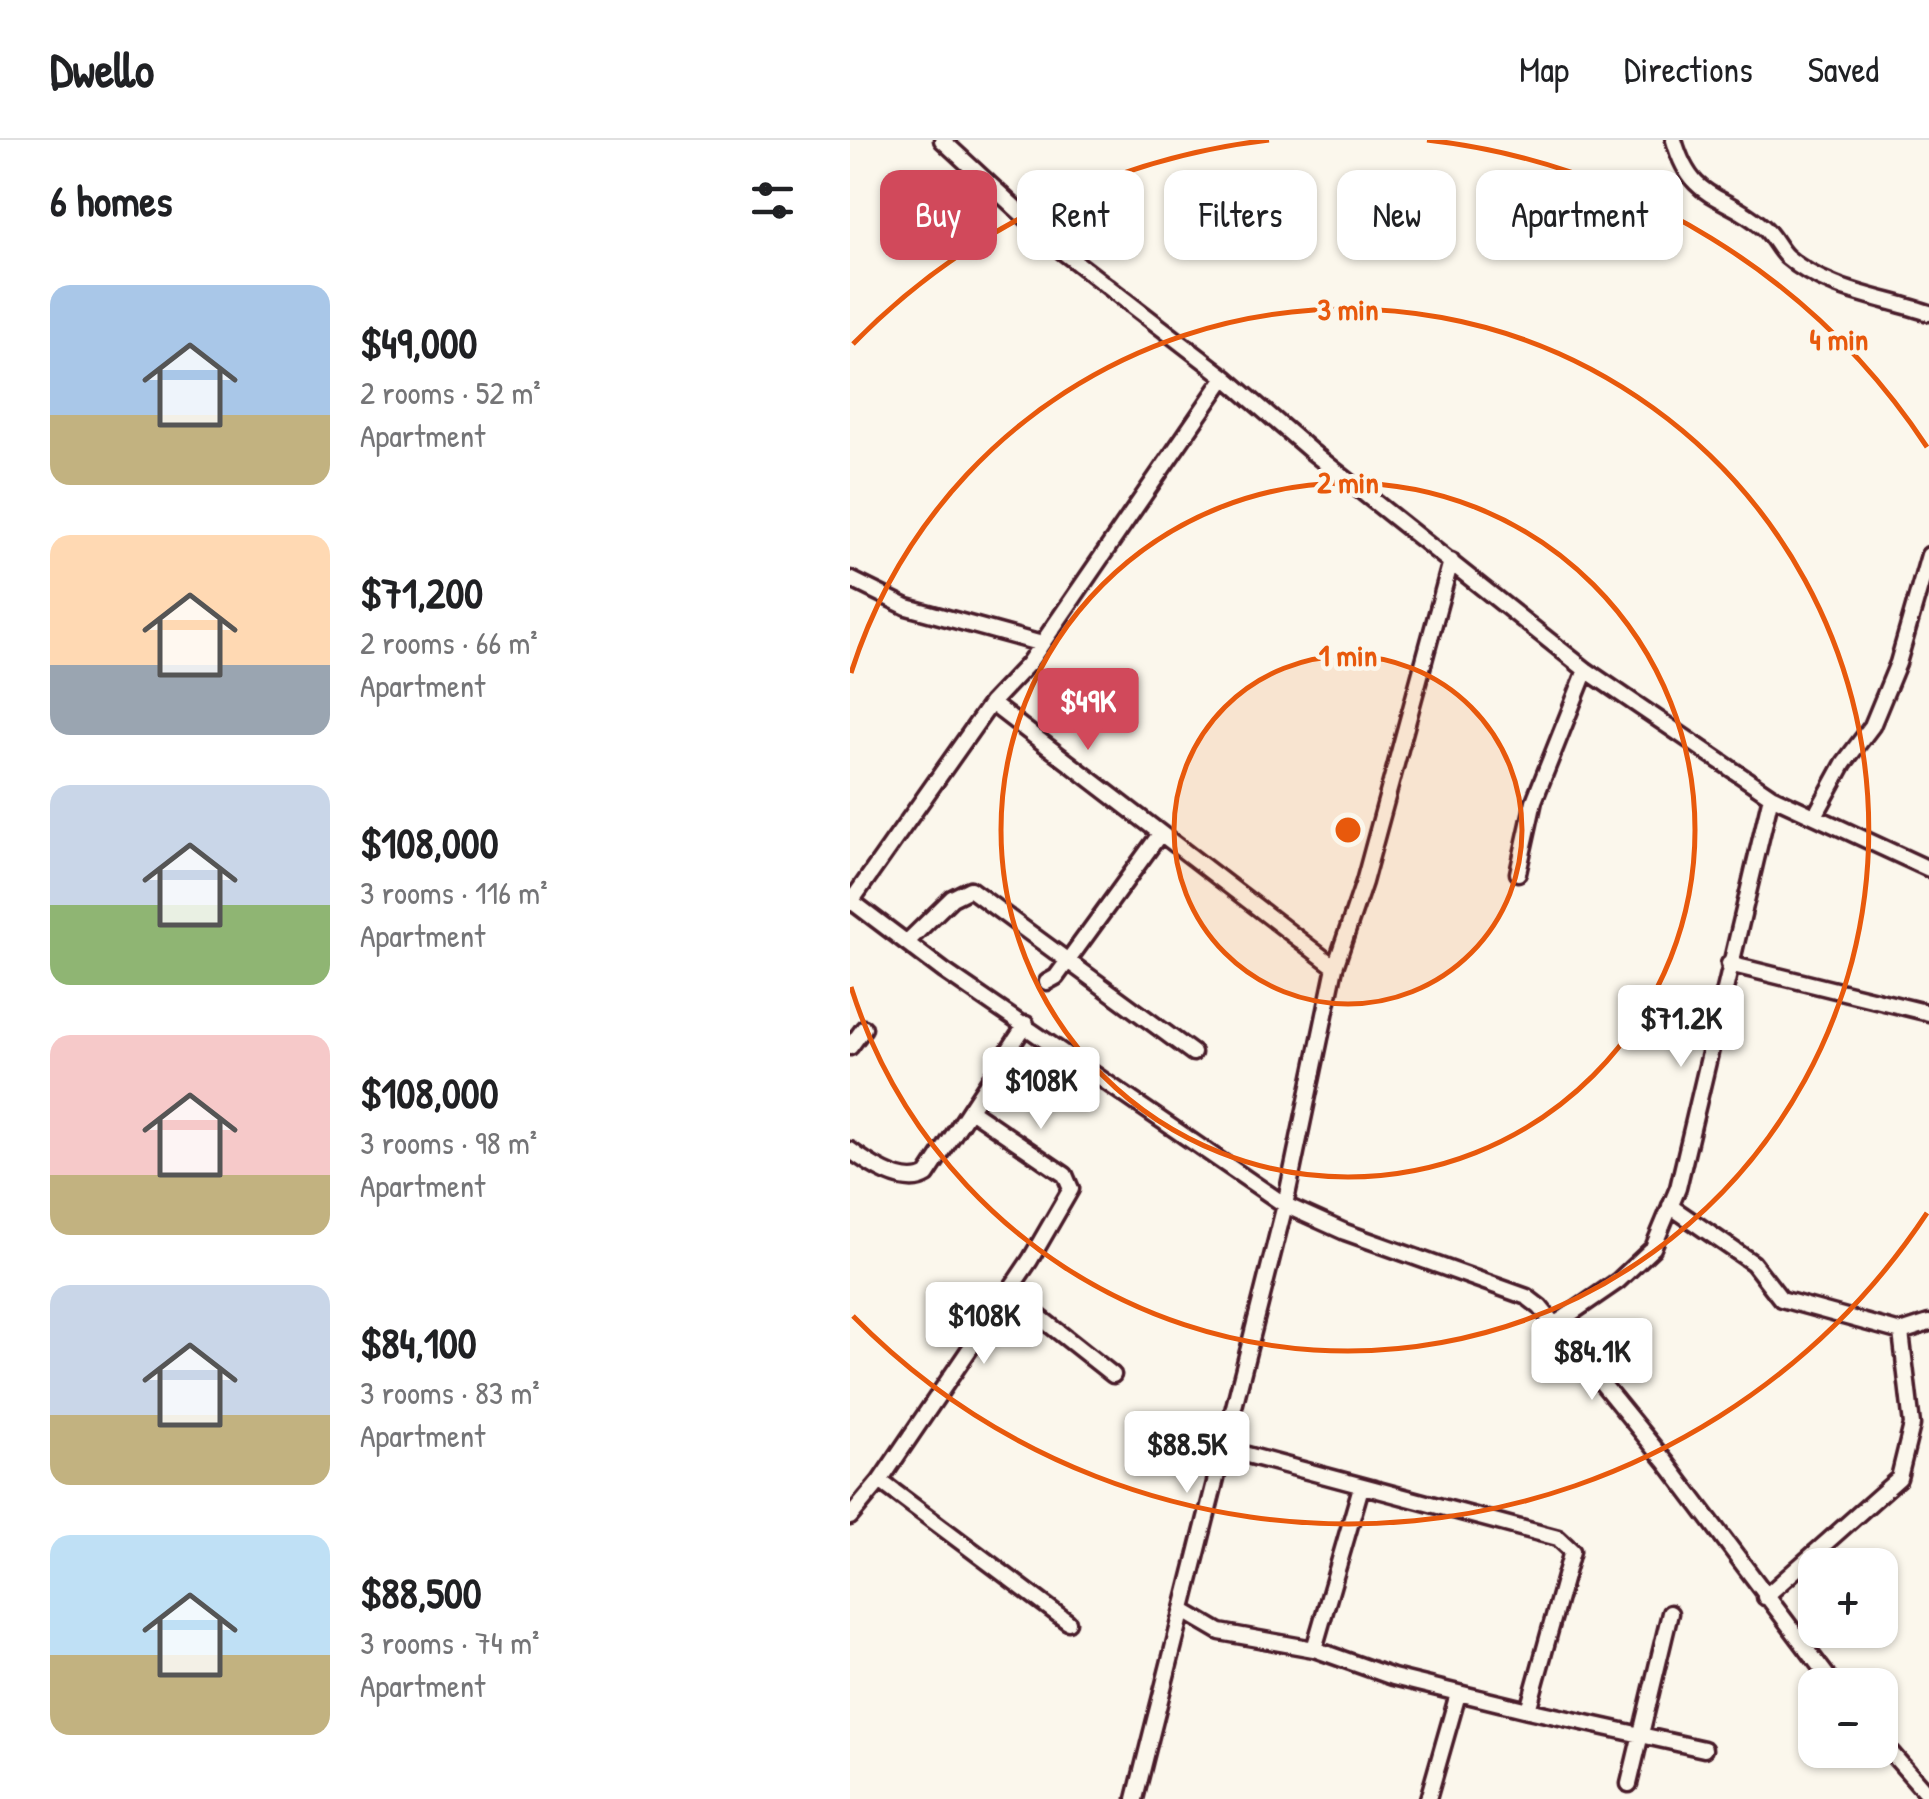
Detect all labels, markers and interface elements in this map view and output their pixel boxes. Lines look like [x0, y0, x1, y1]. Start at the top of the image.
text: Dwello [50, 37, 154, 102]
text: Map [1519, 46, 1569, 93]
text: Directions [1624, 46, 1753, 93]
text: Saved [1808, 46, 1879, 93]
chip: Buy [880, 170, 997, 260]
chip: Rent [1017, 170, 1144, 260]
chip: Filters [1164, 170, 1317, 260]
chip: New [1337, 170, 1456, 260]
chip: Apartment [1476, 170, 1683, 260]
text: 6 homes [50, 172, 172, 229]
icon: filters [745, 173, 800, 228]
text: 3 min [1317, 289, 1379, 329]
text: $49,000 [360, 314, 477, 371]
text: 4 min [1810, 319, 1868, 359]
icon: home [130, 325, 250, 445]
text: 2 rooms · 52 m² [360, 371, 541, 414]
text: Apartment [360, 414, 485, 457]
text: 2 min [1317, 462, 1379, 502]
text: $71,200 [360, 564, 483, 621]
icon: home [130, 575, 250, 695]
text: 2 rooms · 66 m² [360, 621, 538, 664]
text: 1 min [1319, 635, 1377, 675]
text: Apartment [360, 664, 485, 707]
pin: $49K [1029, 668, 1147, 753]
text: $49K [1060, 679, 1116, 722]
centre of rings [1330, 812, 1366, 848]
text: $108,000 [360, 814, 498, 871]
icon: home [130, 825, 250, 945]
text: 3 rooms · 116 m² [360, 871, 548, 914]
text: Apartment [360, 914, 485, 957]
pin: $71.2K [1600, 985, 1762, 1070]
text: $71.2K [1640, 996, 1722, 1039]
pin: $108K [971, 1047, 1111, 1132]
text: $108K [1005, 1058, 1077, 1101]
text: $108,000 [360, 1064, 498, 1121]
icon: home [130, 1075, 250, 1195]
text: 3 rooms · 98 m² [360, 1121, 537, 1164]
text: Apartment [360, 1164, 485, 1207]
pin: $108K [914, 1282, 1054, 1367]
text: $108K [948, 1293, 1020, 1336]
text: $84,100 [360, 1314, 477, 1371]
pin: $84.1K [1511, 1318, 1673, 1403]
icon: home [130, 1325, 250, 1445]
text: $84.1K [1553, 1329, 1631, 1372]
text: 3 rooms · 83 m² [360, 1371, 540, 1414]
pin: $88.5K [1106, 1411, 1268, 1496]
text: Apartment [360, 1414, 485, 1457]
text: $88.5K [1146, 1422, 1228, 1465]
map controls [1798, 1548, 1898, 1768]
button: + [1798, 1548, 1898, 1648]
text: $88,500 [360, 1564, 482, 1621]
icon: home [130, 1575, 250, 1695]
text: 3 rooms · 74 m² [360, 1621, 539, 1664]
text: Apartment [360, 1664, 485, 1707]
button: − [1798, 1668, 1898, 1768]

